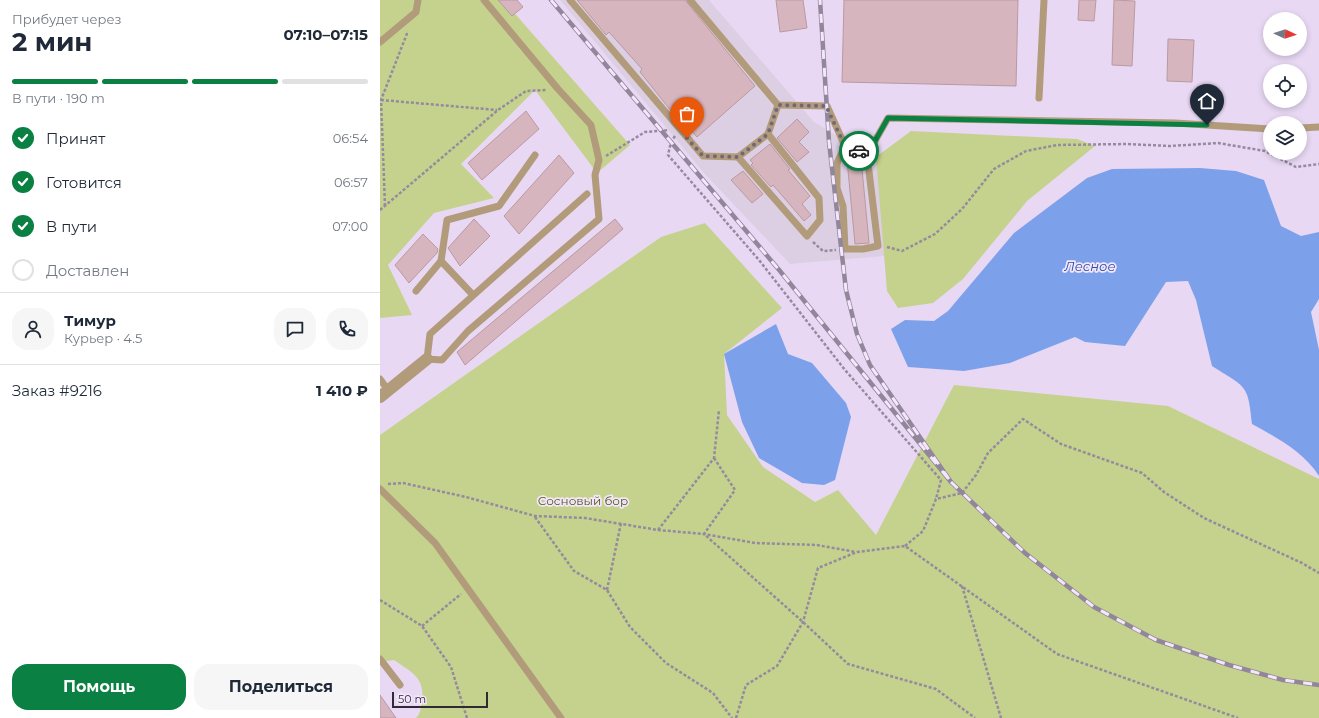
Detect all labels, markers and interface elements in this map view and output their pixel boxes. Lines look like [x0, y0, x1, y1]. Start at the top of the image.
text: Прибудет через [12, 11, 121, 27]
north arrow [1263, 12, 1307, 56]
map controls [1263, 12, 1307, 160]
text: 07:10–07:15 [283, 25, 368, 44]
text: 2 мин [12, 26, 92, 58]
button: locate [1263, 64, 1307, 108]
pin [1190, 84, 1224, 125]
text: В пути · 190 m [12, 90, 105, 106]
icon: home [1196, 90, 1218, 112]
pin [670, 97, 704, 138]
icon: bag [676, 103, 698, 125]
button: layers [1263, 116, 1307, 160]
icon: check [12, 127, 34, 149]
text: Принят [46, 129, 105, 148]
text: 06:54 [333, 130, 368, 146]
courier [839, 131, 879, 171]
icon: car [848, 140, 870, 162]
icon: check [12, 171, 34, 193]
text: Готовится [46, 173, 122, 192]
text: 06:57 [334, 174, 368, 190]
icon: check [12, 215, 34, 237]
text: В пути [46, 217, 97, 236]
text: 07:00 [332, 218, 368, 234]
water label: Лесное [1063, 258, 1116, 274]
text: Доставлен [46, 261, 129, 280]
button: person [12, 308, 54, 350]
button: chat [274, 308, 316, 350]
button: phone [326, 308, 368, 350]
text: Тимур [64, 311, 116, 330]
text: Курьер · 4.5 [64, 330, 142, 346]
text: Заказ #9216 [12, 381, 102, 400]
text: 1 410 ₽ [316, 381, 368, 400]
park label: Сосновый бор [538, 493, 628, 508]
button: Помощь [12, 664, 186, 710]
button: Поделиться [194, 664, 368, 710]
scale bar [392, 690, 488, 709]
text: 50 m [398, 692, 426, 706]

